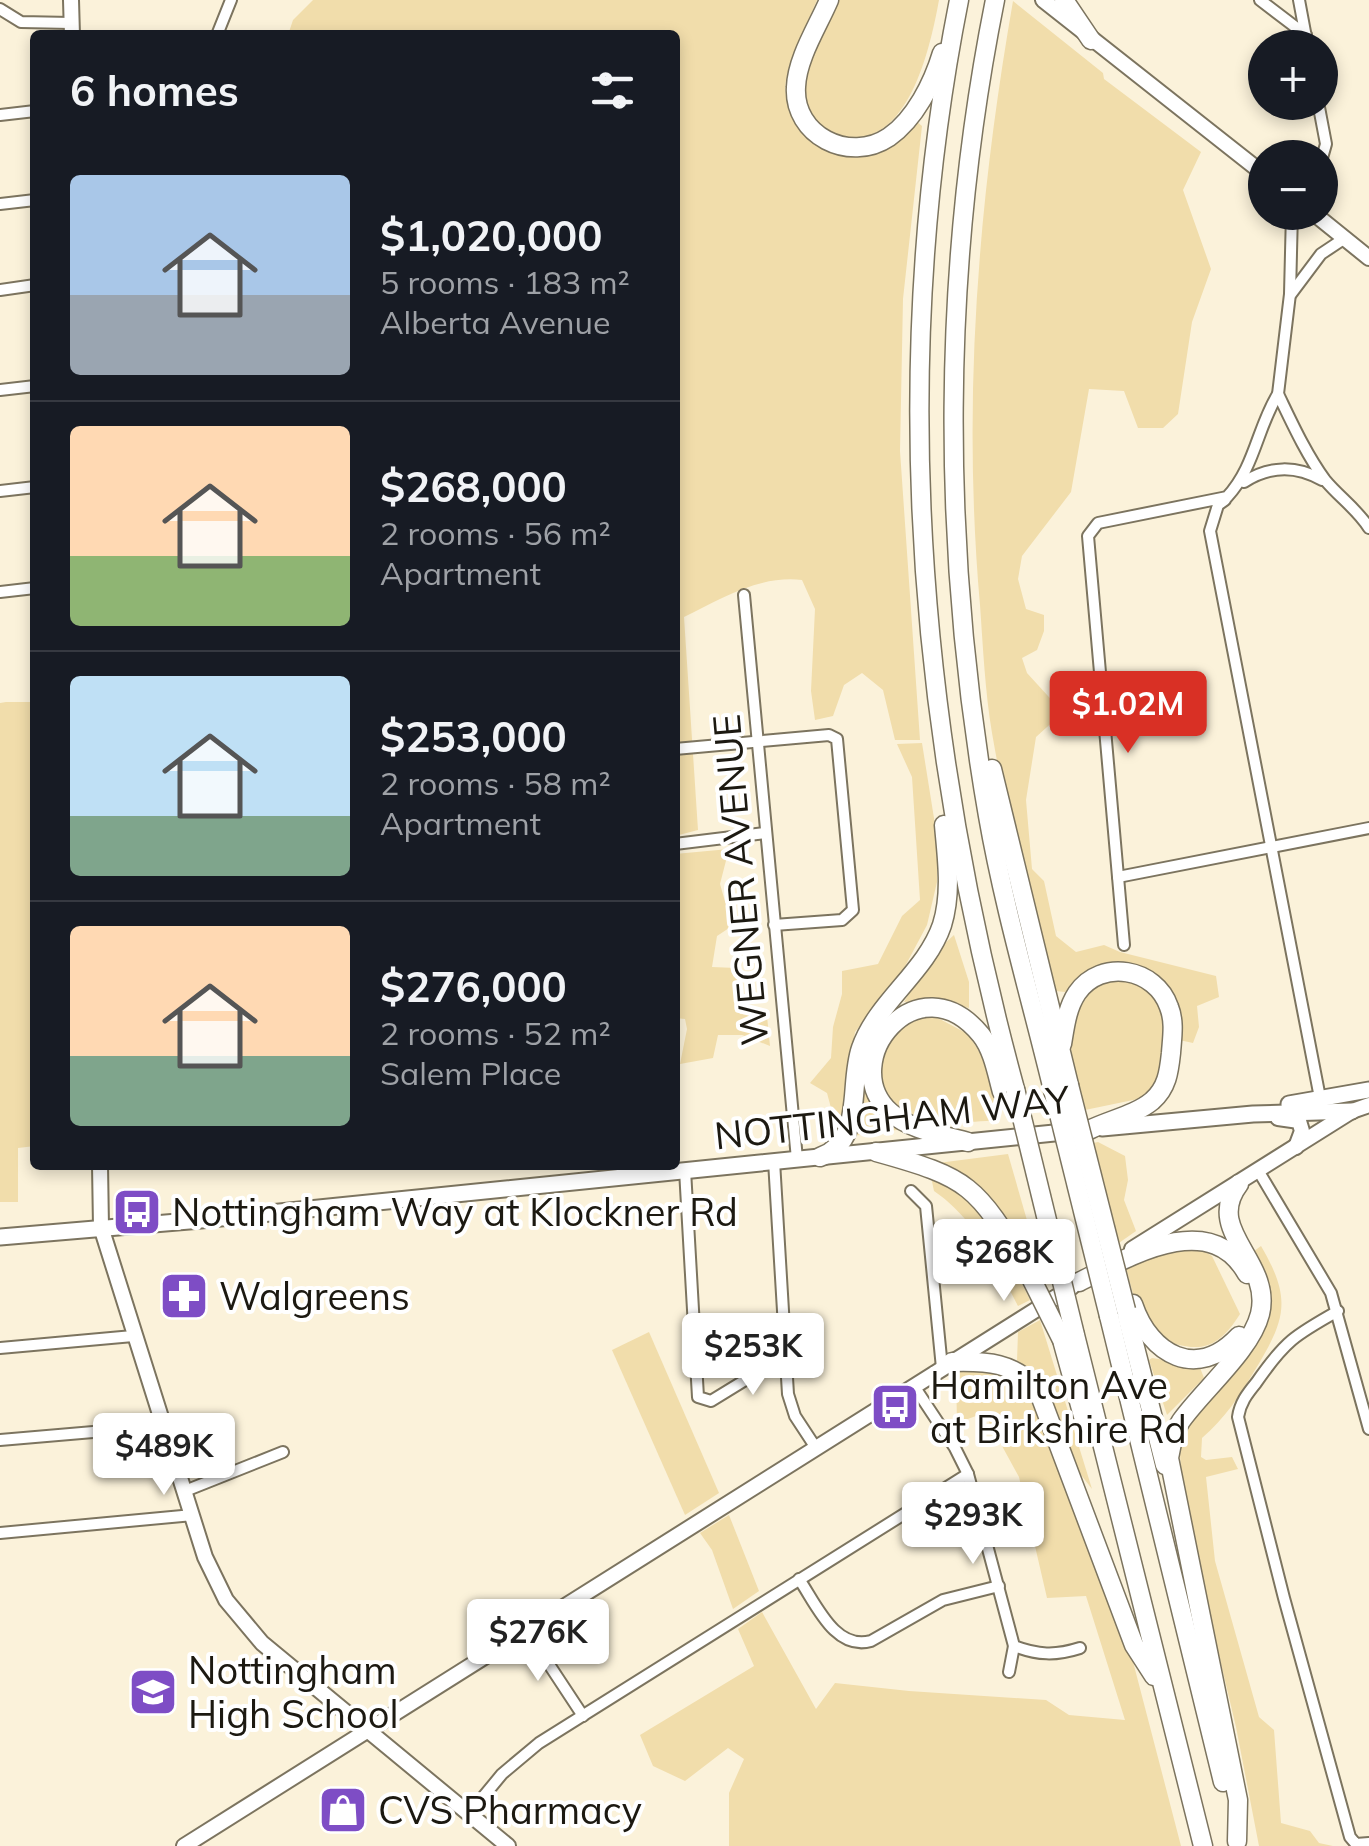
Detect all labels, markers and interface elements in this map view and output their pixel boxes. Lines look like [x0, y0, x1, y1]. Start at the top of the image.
map controls [1248, 30, 1338, 230]
button: + [1248, 30, 1338, 120]
icon: filters [585, 63, 640, 118]
text: 6 homes [70, 64, 239, 117]
button: − [1248, 140, 1338, 230]
text: $1,020,000 [380, 209, 602, 262]
icon: home [150, 215, 270, 335]
text: 5 rooms · 183 m² [380, 262, 630, 302]
text: Alberta Avenue [380, 302, 610, 342]
text: $268,000 [380, 460, 567, 513]
icon: home [150, 466, 270, 586]
text: 2 rooms · 56 m² [380, 513, 611, 553]
text: Apartment [380, 553, 541, 593]
pin: $1.02M [1047, 671, 1209, 756]
text: $1.02M [1072, 683, 1184, 723]
text: $253,000 [380, 710, 567, 763]
street label: WEGNER AVENUE [702, 712, 778, 1048]
icon: home [150, 716, 270, 836]
text: 2 rooms · 58 m² [380, 763, 611, 803]
text: Apartment [380, 803, 541, 843]
text: $276,000 [380, 960, 567, 1013]
icon: home [150, 966, 270, 1086]
text: 2 rooms · 52 m² [380, 1013, 611, 1053]
text: Salem Place [380, 1053, 561, 1093]
street label: NOTTINGHAM WAY [712, 1074, 1073, 1160]
bus stop icon: Nottingham Way at Klockner Rd [111, 1186, 163, 1238]
place label: Nottingham Way at Klockner Rd [172, 1188, 738, 1236]
pin: $268K [934, 1219, 1074, 1304]
text: $268K [955, 1231, 1053, 1271]
pharmacy icon: Walgreens [158, 1270, 210, 1322]
place label: Walgreens [219, 1272, 410, 1320]
pin: $253K [683, 1313, 823, 1398]
text: $253K [704, 1325, 802, 1365]
place label: Hamilton Ave at Birkshire Rd [930, 1361, 1187, 1453]
bus stop icon: Hamilton Ave at Birkshire Rd [869, 1381, 921, 1433]
pin: $489K [94, 1413, 234, 1498]
text: $489K [115, 1425, 213, 1465]
pin: $293K [903, 1482, 1043, 1567]
text: $293K [924, 1494, 1022, 1534]
pin: $276K [468, 1599, 608, 1684]
text: $276K [489, 1611, 587, 1651]
place label: Nottingham High School [188, 1646, 398, 1738]
school or university icon: Nottingham High School [127, 1666, 179, 1718]
shop icon: CVS Pharmacy [317, 1784, 369, 1836]
place label: CVS Pharmacy [378, 1786, 642, 1834]

